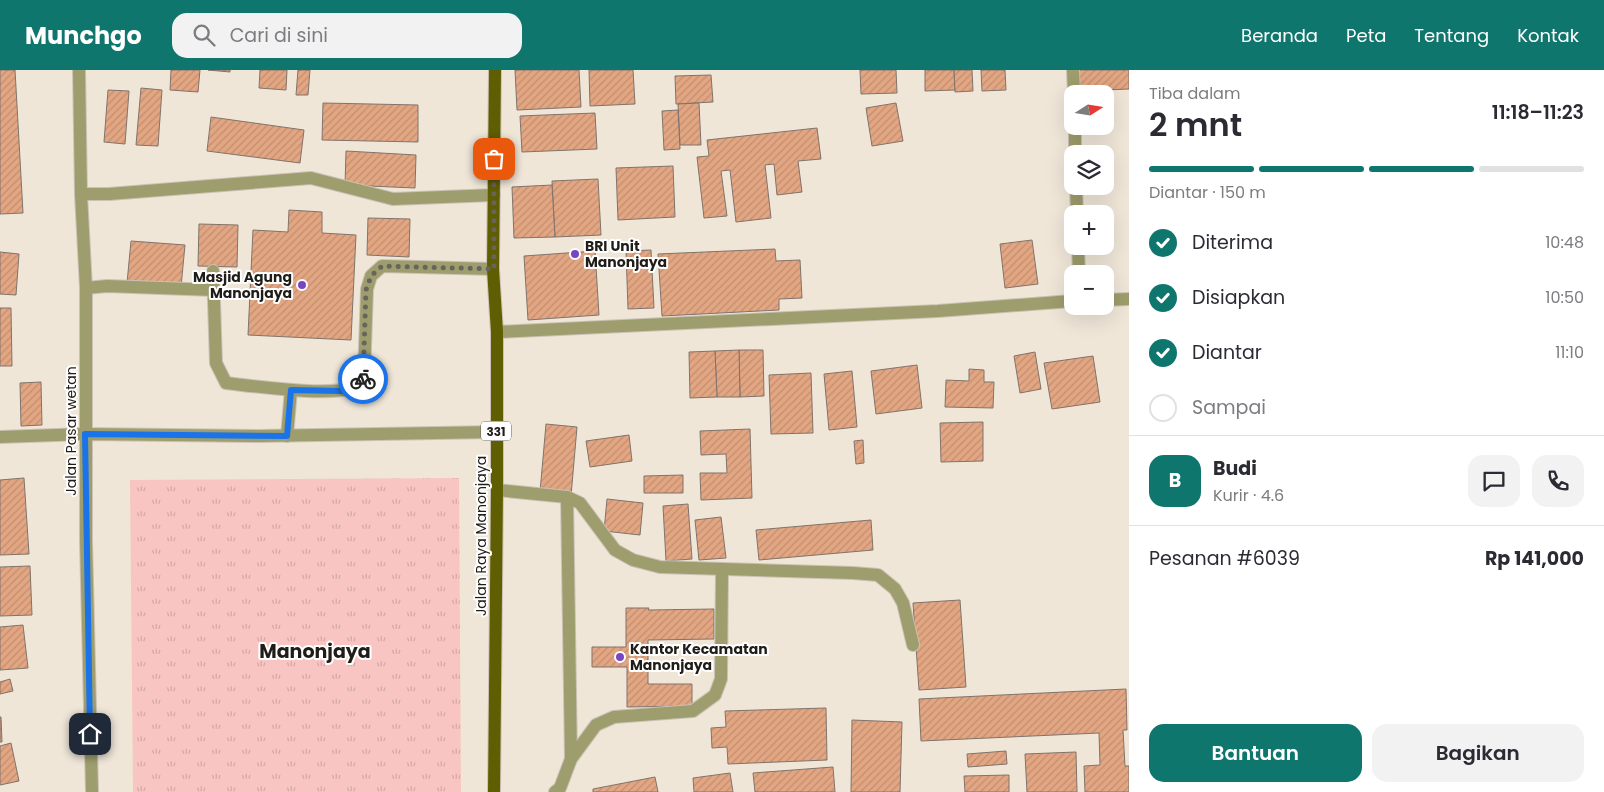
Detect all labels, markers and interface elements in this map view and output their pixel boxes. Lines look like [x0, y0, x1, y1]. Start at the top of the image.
search box [172, 13, 522, 58]
text: Munchgo [25, 19, 142, 52]
icon: search [190, 21, 218, 49]
text: Cari di sini [230, 22, 328, 49]
text: Beranda [1241, 23, 1318, 48]
text: Peta [1346, 23, 1386, 48]
text: Tentang [1414, 23, 1489, 48]
text: Kontak [1517, 23, 1579, 48]
text: Tiba dalam [1149, 82, 1240, 105]
north arrow [1064, 85, 1114, 135]
map controls [1064, 85, 1114, 315]
text: 11:18–11:23 [1492, 99, 1584, 126]
text: 2 mnt [1149, 102, 1242, 147]
pin [473, 138, 515, 180]
icon: bag [480, 145, 508, 173]
button: layers [1064, 145, 1114, 195]
text: Diantar · 150 m [1149, 181, 1266, 204]
button: + [1064, 205, 1114, 255]
icon: check [1149, 229, 1177, 257]
text: Diterima [1192, 229, 1273, 256]
text: 10:48 [1545, 231, 1584, 254]
place label: BRI Unit Manonjaya [585, 236, 667, 272]
marker: BRI Unit Manonjaya [569, 248, 581, 260]
button: − [1064, 265, 1114, 315]
place label: Masjid Agung Manonjaya [193, 267, 292, 303]
marker: Masjid Agung Manonjaya [296, 279, 308, 291]
icon: check [1149, 284, 1177, 312]
text: Disiapkan [1192, 284, 1285, 311]
text: 10:50 [1545, 286, 1584, 309]
icon: check [1149, 339, 1177, 367]
text: Diantar [1192, 339, 1262, 366]
text: 11:10 [1555, 341, 1584, 364]
courier [338, 354, 388, 404]
icon: bike [349, 365, 377, 393]
street label: Jalan Pasar wetan [61, 366, 81, 496]
text: Sampai [1192, 394, 1266, 421]
road number: 331 [481, 422, 511, 441]
text: Budi [1213, 455, 1257, 482]
button: chat [1468, 455, 1520, 507]
button: phone [1532, 455, 1584, 507]
street label: Jalan Raya Manonjaya [471, 456, 491, 616]
text: B [1169, 467, 1181, 494]
text: Kurir · 4.6 [1213, 484, 1284, 507]
text: Pesanan #6039 [1149, 545, 1300, 572]
text: Rp 141,000 [1485, 545, 1584, 572]
district label: Manonjaya [259, 638, 371, 665]
place label: Kantor Kecamatan Manonjaya [630, 639, 768, 675]
marker: Kantor Kecamatan Manonjaya [614, 651, 626, 663]
pin [69, 713, 111, 755]
icon: home [76, 720, 104, 748]
button: Bantuan [1149, 724, 1362, 782]
button: Bagikan [1372, 724, 1584, 782]

